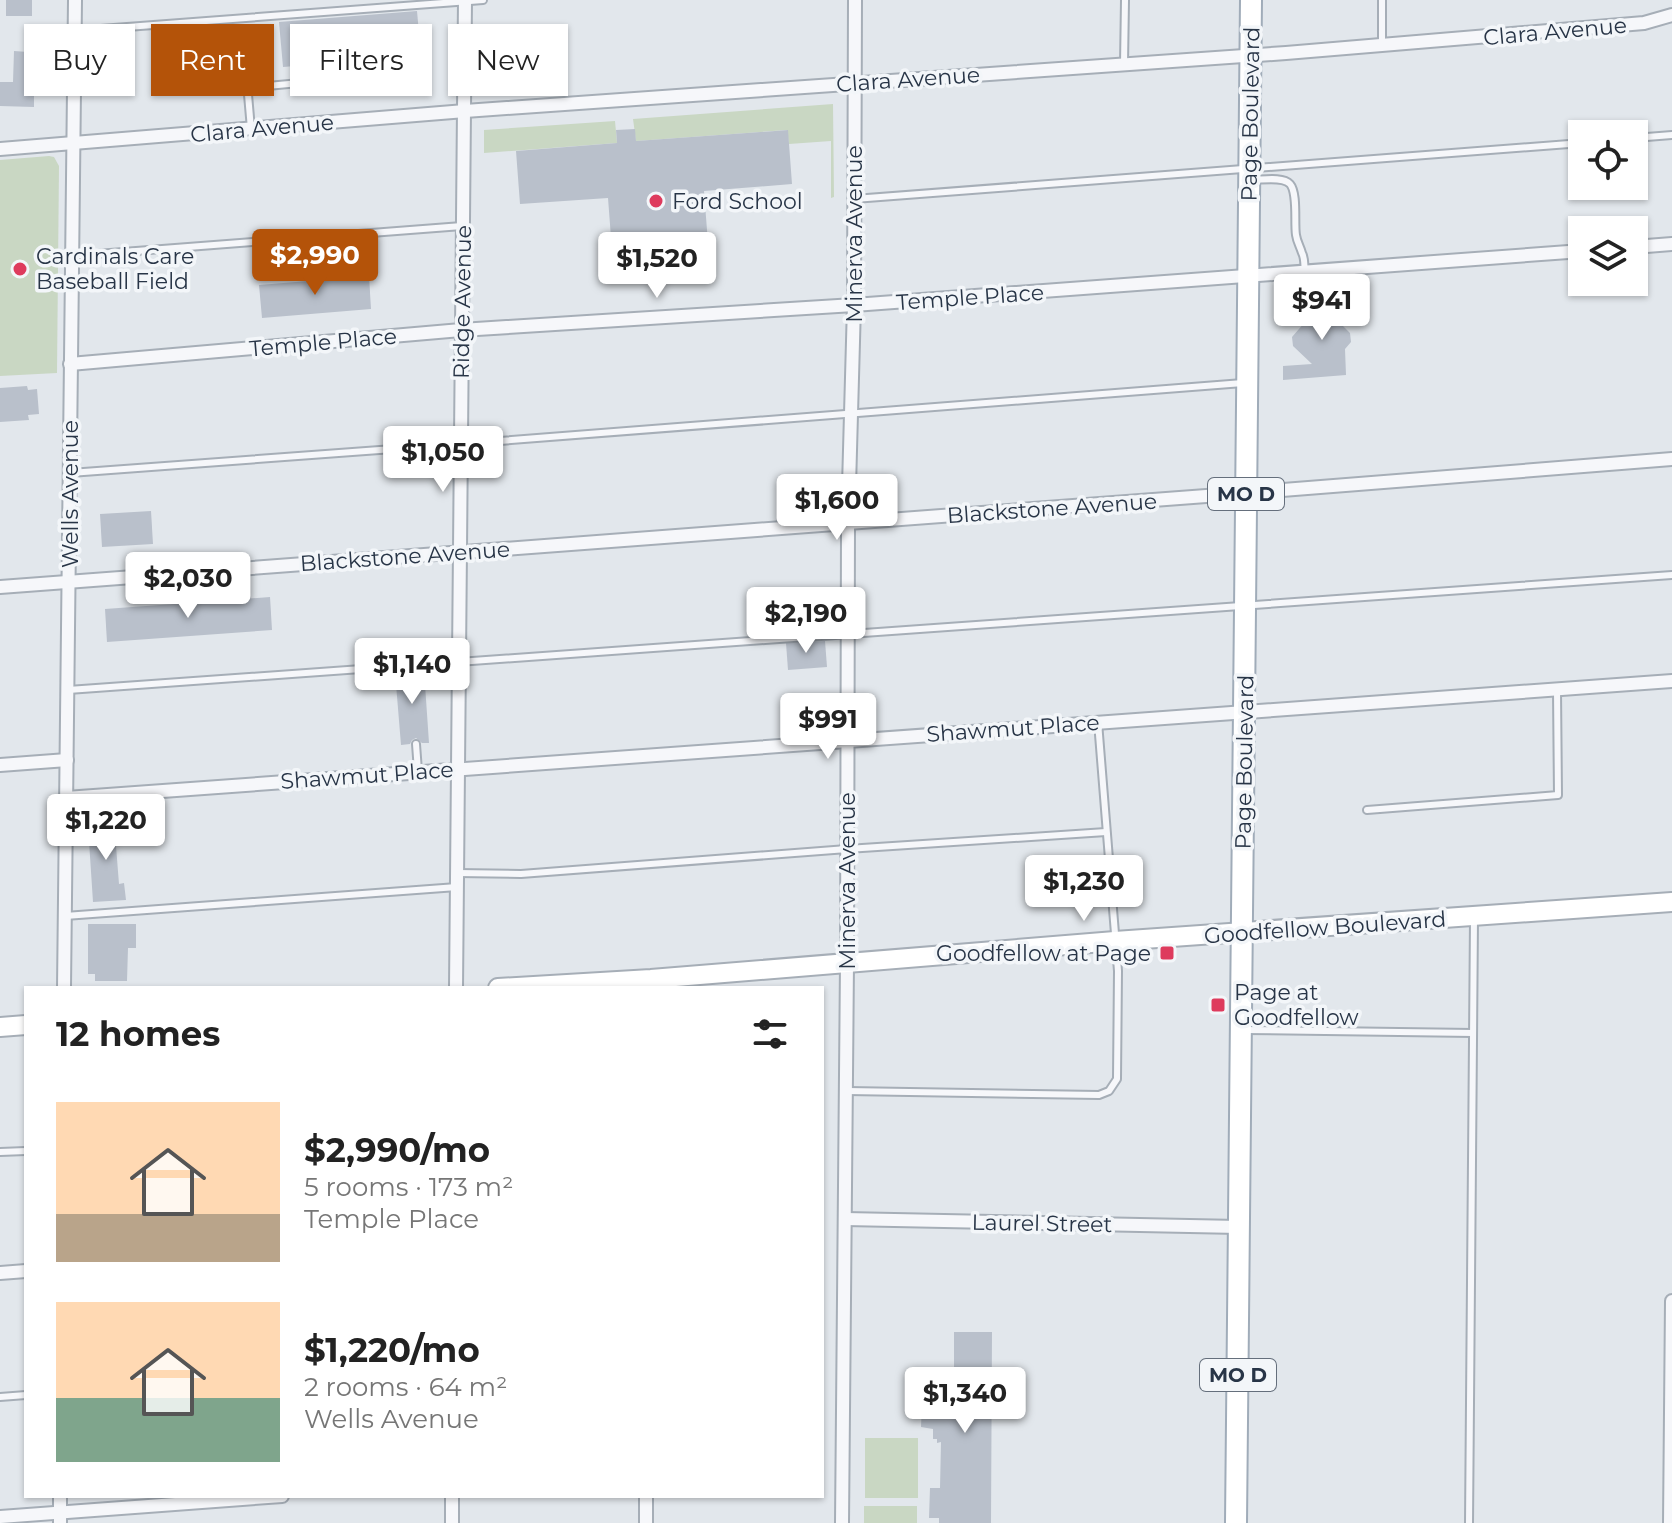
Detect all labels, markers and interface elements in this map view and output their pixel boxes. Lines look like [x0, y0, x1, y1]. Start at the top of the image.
street label: Clara Avenue [1482, 12, 1628, 51]
chip: Buy [24, 24, 135, 96]
chip: Rent [151, 24, 274, 96]
chip: Filters [290, 24, 432, 96]
chip: New [448, 24, 568, 96]
street label: Page Boulevard [1235, 26, 1266, 202]
street label: Clara Avenue [835, 61, 981, 98]
street label: Clara Avenue [189, 109, 335, 148]
map controls [1568, 120, 1648, 296]
button: locate [1568, 120, 1648, 200]
street label: Minerva Avenue [841, 145, 868, 323]
place label: Ford School [672, 188, 803, 215]
marker: Ford School [647, 192, 665, 210]
button: layers [1568, 216, 1648, 296]
street label: Ridge Avenue [448, 225, 477, 379]
pin: $2,990 [250, 229, 380, 297]
pin: $1,520 [592, 232, 722, 300]
text: $2,990 [270, 239, 360, 271]
text: $1,520 [616, 242, 698, 274]
place label: Cardinals Care Baseball Field [36, 243, 194, 295]
marker: Cardinals Care Baseball Field [11, 260, 29, 278]
pin: $941 [1275, 274, 1369, 342]
street label: Temple Place [895, 279, 1045, 316]
text: $941 [1292, 284, 1352, 316]
street label: Temple Place [248, 323, 398, 362]
street label: Wells Avenue [57, 420, 84, 568]
pin: $1,050 [378, 426, 508, 494]
text: $1,050 [401, 436, 485, 468]
pin: $1,600 [772, 474, 902, 542]
road number: MO D [1208, 478, 1284, 510]
text: $1,600 [795, 484, 879, 516]
street label: Blackstone Avenue [946, 488, 1158, 529]
street label: Blackstone Avenue [299, 536, 511, 577]
pin: $2,030 [123, 552, 253, 620]
text: $2,030 [143, 562, 233, 594]
pin: $2,190 [741, 587, 871, 655]
text: $2,190 [765, 597, 847, 629]
pin: $1,140 [347, 638, 477, 706]
text: $1,140 [373, 648, 451, 680]
street label: Page Boulevard [1229, 674, 1260, 850]
pin: $991 [781, 693, 875, 761]
text: $991 [798, 703, 858, 735]
street label: Shawmut Place [926, 709, 1101, 748]
street label: Shawmut Place [280, 756, 455, 795]
street label: Minerva Avenue [834, 792, 861, 970]
pin: $1,220 [41, 794, 171, 862]
text: $1,220 [65, 804, 147, 836]
pin: $1,230 [1019, 855, 1149, 923]
text: $1,230 [1043, 865, 1125, 897]
street label: Goodfellow Boulevard [1203, 906, 1447, 949]
place label: Goodfellow at Page [936, 940, 1151, 967]
marker: Goodfellow at Page [1158, 944, 1176, 962]
place label: Page at Goodfellow [1234, 979, 1359, 1031]
marker: Page at Goodfellow [1209, 996, 1227, 1014]
icon: filters [748, 1012, 792, 1056]
text: 12 homes [56, 1013, 220, 1055]
text: $2,990/mo [304, 1129, 490, 1171]
icon: home [120, 1134, 216, 1230]
text: 5 rooms · 173 m² [304, 1171, 513, 1203]
text: Temple Place [304, 1203, 479, 1235]
street label: Laurel Street [971, 1209, 1113, 1238]
text: $1,220/mo [304, 1329, 480, 1371]
icon: home [120, 1334, 216, 1430]
road number: MO D [1200, 1359, 1276, 1391]
pin: $1,340 [900, 1367, 1030, 1435]
text: 2 rooms · 64 m² [304, 1371, 507, 1403]
text: $1,340 [923, 1377, 1007, 1409]
text: Wells Avenue [304, 1403, 479, 1435]

